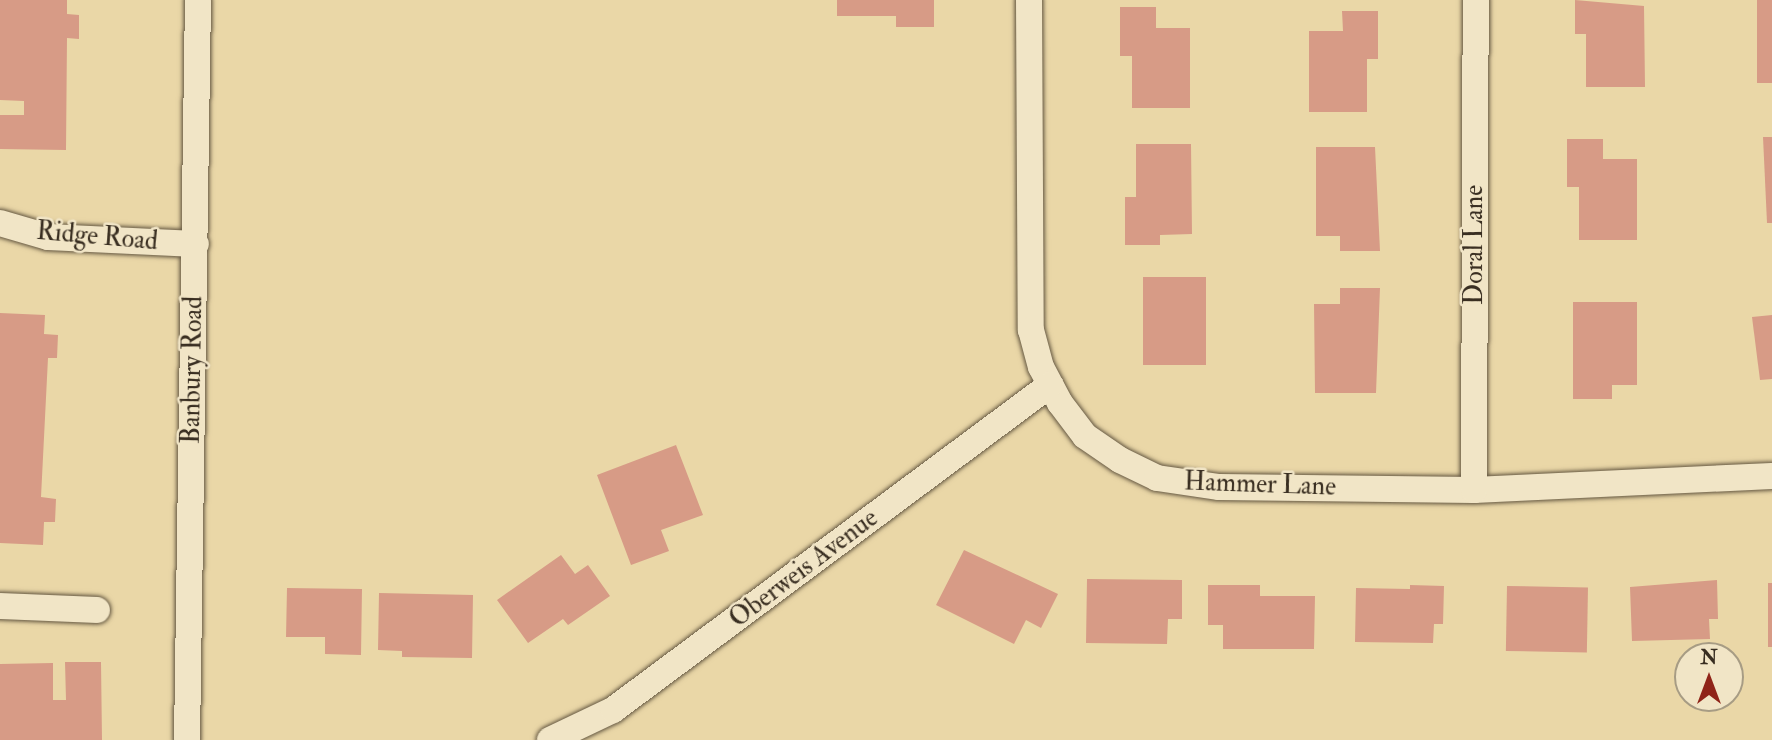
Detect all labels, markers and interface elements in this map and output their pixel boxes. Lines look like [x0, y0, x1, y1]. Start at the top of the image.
street label: Doral Lane [1459, 185, 1491, 305]
street label: Ridge Road [35, 216, 159, 258]
street label: Banbury Road [176, 296, 210, 444]
street label: Hammer Lane [1183, 467, 1337, 503]
street label: Oberweis Avenue [724, 503, 884, 635]
north arrow [1674, 642, 1744, 712]
text: N [1700, 646, 1718, 670]

